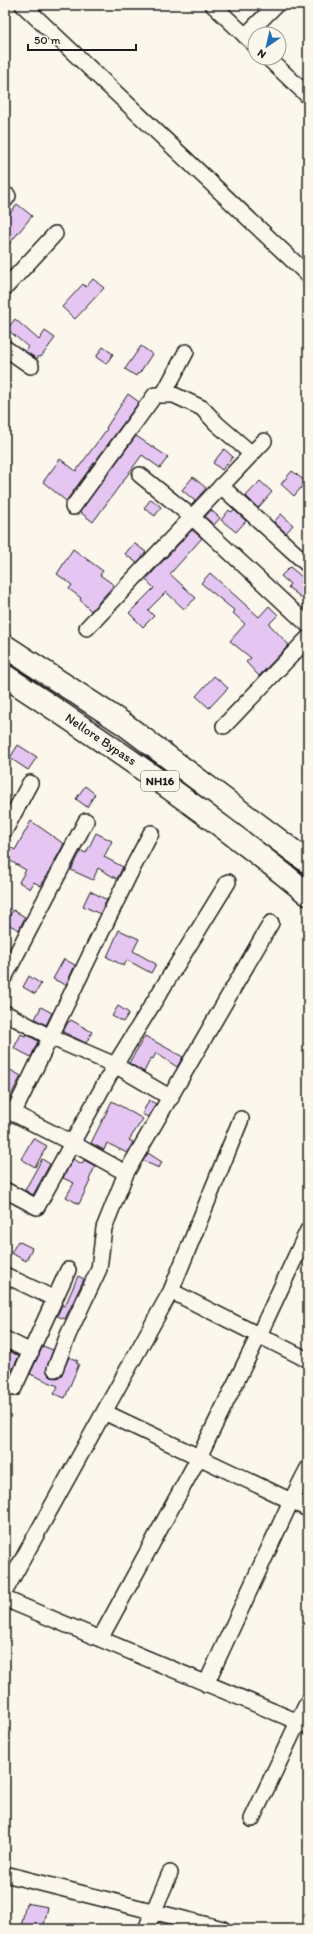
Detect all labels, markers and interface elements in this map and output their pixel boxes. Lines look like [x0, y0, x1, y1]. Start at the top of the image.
scale bar [28, 26, 136, 52]
north arrow [247, 26, 287, 66]
text: 50 m [34, 33, 60, 47]
text: N [255, 46, 268, 61]
street label: Nellore Bypass [63, 710, 140, 768]
road number: NH16 [141, 771, 179, 791]

